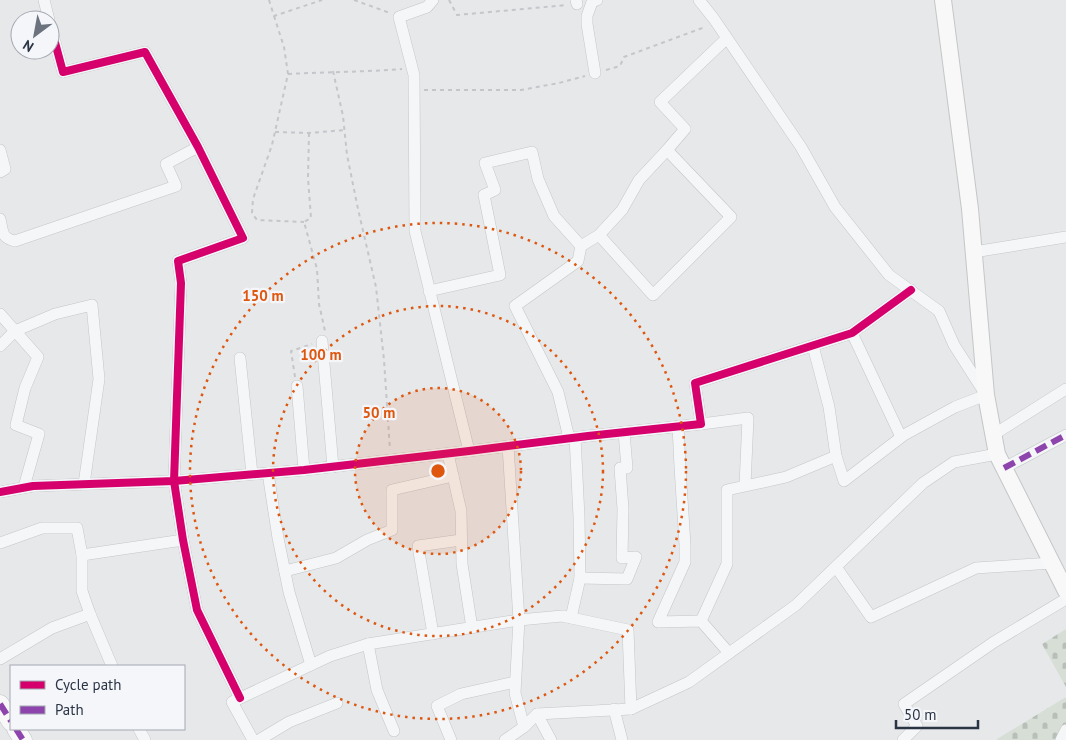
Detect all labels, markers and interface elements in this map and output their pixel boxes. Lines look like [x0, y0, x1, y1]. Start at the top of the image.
north arrow [10, 10, 60, 60]
text: N [19, 36, 37, 56]
text: 150 m [242, 286, 284, 305]
text: 100 m [300, 345, 342, 364]
text: 50 m [363, 403, 395, 422]
centre of rings [429, 462, 447, 480]
legend [10, 665, 185, 730]
text: Cycle path [55, 675, 121, 694]
scale bar [896, 698, 978, 730]
text: Path [55, 700, 84, 719]
text: 50 m [904, 705, 937, 724]

